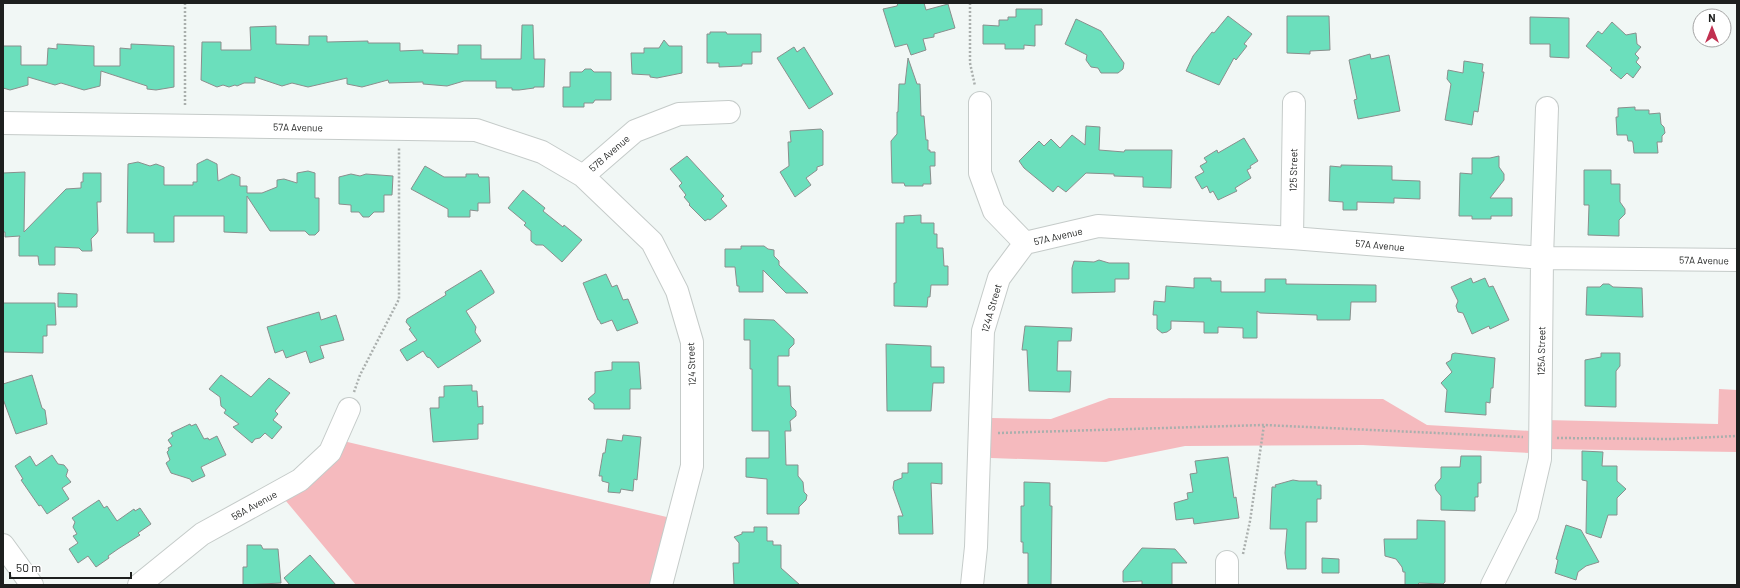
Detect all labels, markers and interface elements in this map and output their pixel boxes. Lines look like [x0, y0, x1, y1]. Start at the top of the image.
north arrow [1692, 8, 1732, 48]
text: N [1708, 11, 1716, 24]
street label: 57A Avenue [273, 121, 323, 133]
street label: 57B Avenue [586, 132, 632, 174]
street label: 125 Street [1287, 148, 1299, 192]
street label: 57A Avenue [1032, 225, 1084, 247]
street label: 57A Avenue [1355, 237, 1405, 253]
street label: 57A Avenue [1679, 254, 1729, 266]
street label: 124A Street [978, 282, 1004, 334]
street label: 125A Street [1535, 326, 1547, 376]
street label: 124 Street [684, 342, 698, 386]
street label: 56A Avenue [229, 488, 279, 522]
scale bar [10, 554, 131, 580]
text: 50 m [16, 560, 41, 574]

